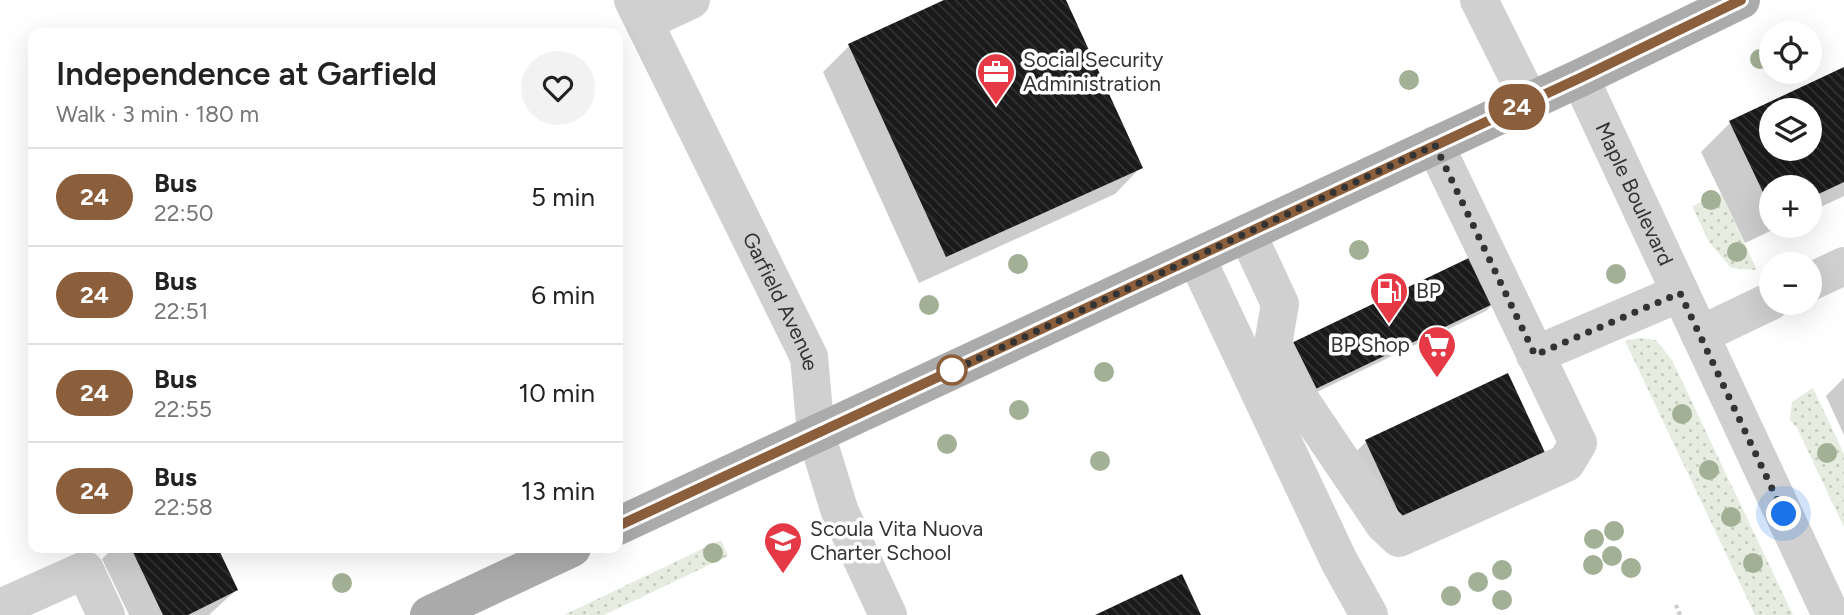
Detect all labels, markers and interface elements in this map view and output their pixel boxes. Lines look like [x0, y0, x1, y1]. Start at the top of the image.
map controls [1759, 21, 1822, 315]
button: locate [1759, 21, 1822, 84]
place label: Social Security Administration [1023, 47, 1163, 96]
button: heart [521, 51, 595, 125]
office icon: Social Security Administration [975, 51, 1017, 106]
text: Independence at Garfield [56, 54, 437, 93]
line badge: 24 [1486, 84, 1548, 130]
text: 24 [1502, 92, 1532, 121]
button: layers [1759, 98, 1822, 161]
text: Walk · 3 min · 180 m [56, 100, 259, 128]
street label: Maple Boulevard [1590, 118, 1679, 270]
text: Bus [154, 167, 197, 199]
button: + [1759, 175, 1822, 238]
text: 5 min [531, 181, 595, 213]
text: 24 [80, 182, 109, 211]
text: 22:50 [154, 199, 214, 227]
street label: Garfield Avenue [737, 228, 823, 372]
button: − [1759, 252, 1822, 315]
text: Bus [154, 265, 197, 297]
fuel station icon: BP [1368, 270, 1410, 325]
place label: BP [1416, 278, 1441, 303]
text: 6 min [531, 279, 595, 311]
text: 24 [80, 280, 109, 309]
text: 22:51 [154, 297, 208, 325]
supermarket icon: BP Shop [1416, 324, 1458, 379]
place label: BP Shop [1331, 332, 1410, 357]
unlabelled marker [937, 355, 967, 385]
text: Bus [154, 363, 197, 395]
text: 10 min [519, 377, 595, 409]
text: 24 [80, 378, 109, 407]
text: 22:55 [154, 395, 212, 423]
text: Bus [154, 461, 197, 493]
text: 13 min [521, 475, 595, 507]
text: 24 [80, 476, 109, 505]
text: 22:58 [154, 493, 213, 521]
your location [1766, 496, 1801, 531]
place label: Scoula Vita Nuova Charter School [810, 516, 983, 565]
school or university icon: Scoula Vita Nuova Charter School [762, 520, 804, 575]

